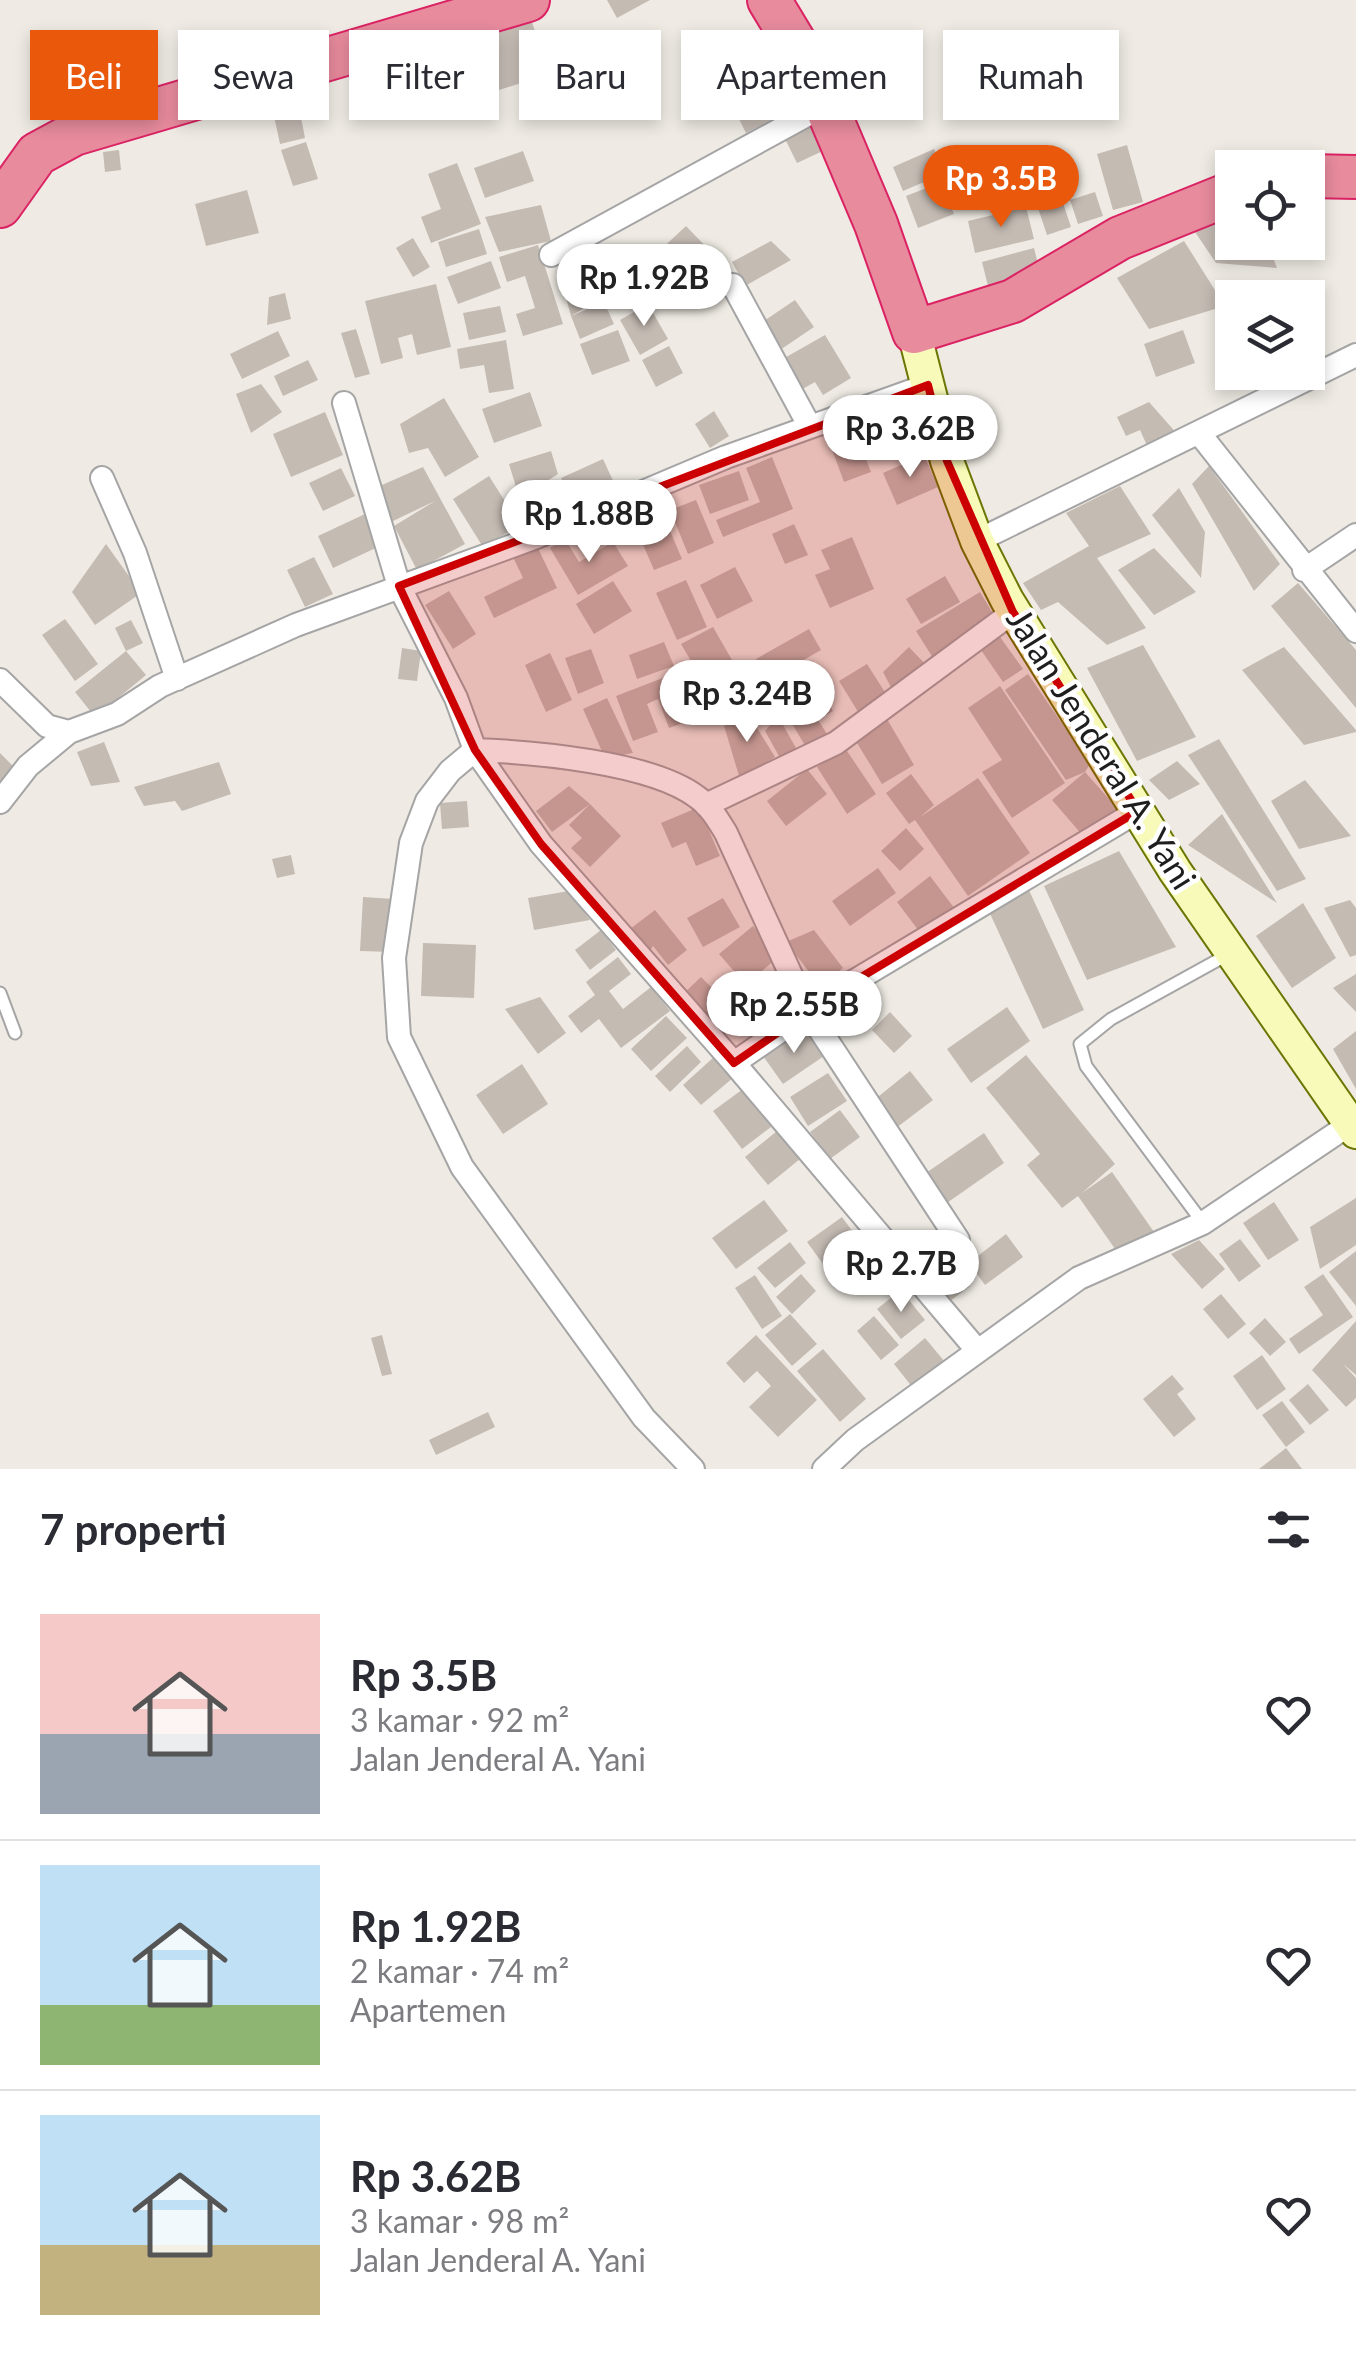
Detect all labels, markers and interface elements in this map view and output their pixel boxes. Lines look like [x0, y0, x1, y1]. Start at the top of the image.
chip: Beli [30, 30, 158, 120]
chip: Sewa [178, 30, 329, 120]
chip: Filter [349, 30, 499, 120]
chip: Baru [519, 30, 661, 120]
chip: Apartemen [681, 30, 923, 120]
chip: Rumah [943, 30, 1119, 120]
pin: Rp 3.5B [909, 145, 1093, 230]
map controls [1215, 150, 1325, 390]
button: locate [1215, 150, 1325, 260]
text: Rp 3.5B [945, 158, 1057, 197]
pin: Rp 1.92B [541, 244, 747, 329]
text: Rp 1.92B [579, 257, 709, 296]
button: layers [1215, 280, 1325, 390]
pin: Rp 3.62B [807, 395, 1013, 480]
text: Rp 3.62B [845, 408, 975, 447]
pin: Rp 1.88B [486, 480, 692, 565]
text: Rp 1.88B [524, 493, 654, 532]
street label: Jalan Jenderal A. Yani [999, 600, 1206, 896]
pin: Rp 3.24B [644, 660, 850, 745]
text: Rp 3.24B [682, 673, 812, 712]
pin: Rp 2.55B [691, 971, 897, 1056]
text: Rp 2.55B [729, 984, 859, 1023]
pin: Rp 2.7B [809, 1230, 993, 1315]
text: Rp 2.7B [845, 1243, 957, 1282]
icon: filters [1261, 1502, 1316, 1557]
text: 7 properti [40, 1504, 227, 1554]
text: Rp 3.5B [350, 1650, 497, 1700]
icon: home [120, 1654, 240, 1774]
icon: heart [1261, 1687, 1316, 1742]
text: 3 kamar · 92 m² [350, 1700, 569, 1739]
text: Jalan Jenderal A. Yani [350, 1739, 646, 1778]
text: Rp 1.92B [350, 1901, 522, 1951]
icon: home [120, 1905, 240, 2025]
icon: heart [1261, 1938, 1316, 1993]
text: 2 kamar · 74 m² [350, 1951, 569, 1990]
text: Apartemen [350, 1990, 506, 2029]
text: Rp 3.62B [350, 2151, 522, 2201]
icon: home [120, 2155, 240, 2275]
icon: heart [1261, 2188, 1316, 2243]
text: 3 kamar · 98 m² [350, 2201, 569, 2240]
text: Jalan Jenderal A. Yani [350, 2240, 646, 2279]

